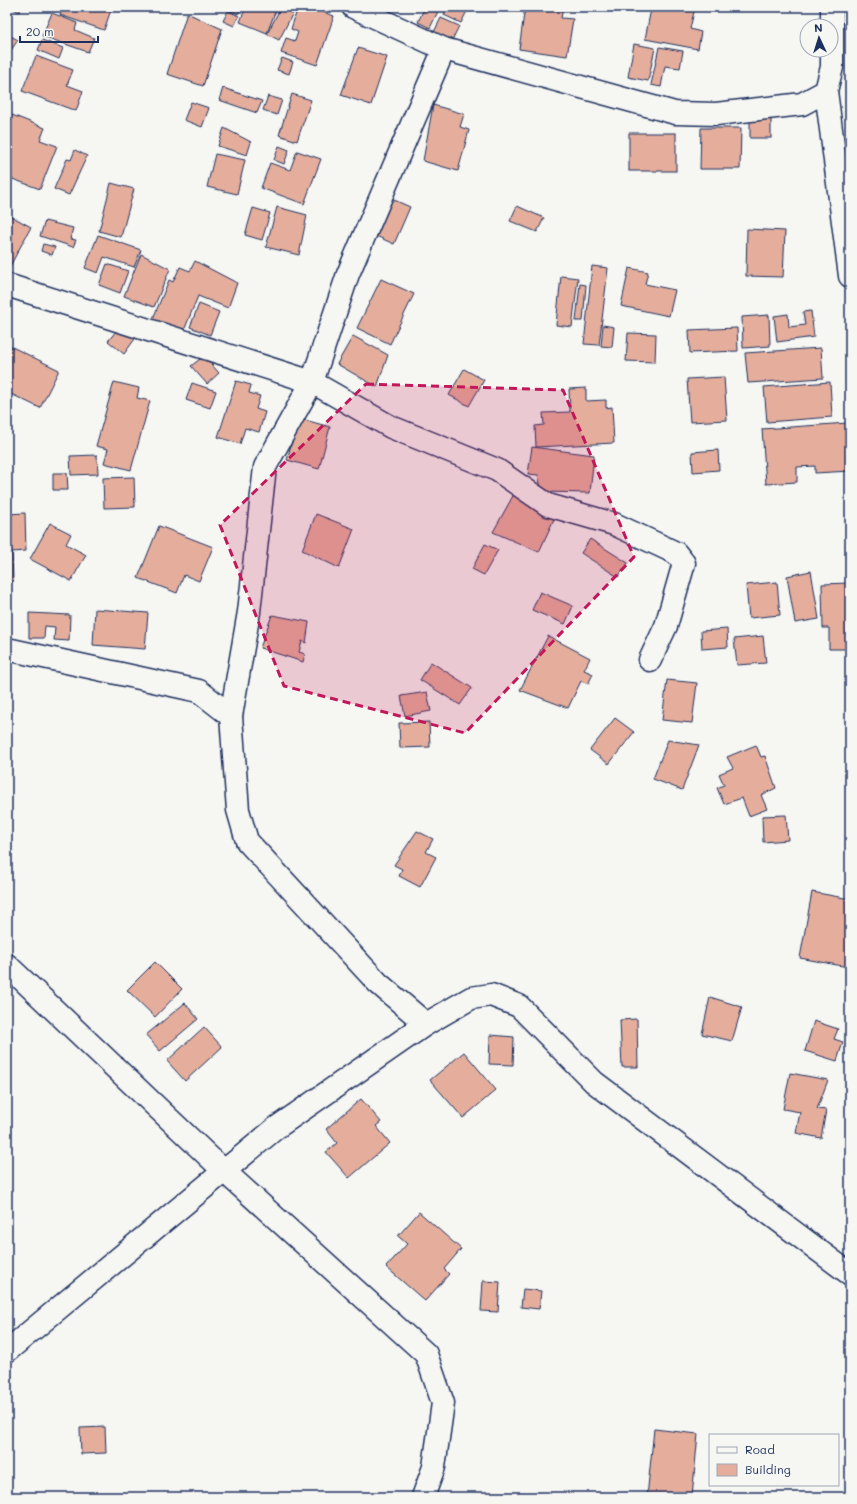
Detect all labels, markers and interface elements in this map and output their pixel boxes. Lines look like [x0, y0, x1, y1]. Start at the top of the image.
scale bar [20, 18, 98, 44]
north arrow [799, 18, 839, 58]
text: N [814, 20, 823, 35]
text: 20 m [26, 23, 54, 39]
legend [709, 1434, 839, 1486]
text: Road [745, 1441, 775, 1457]
text: Building [745, 1461, 791, 1477]

